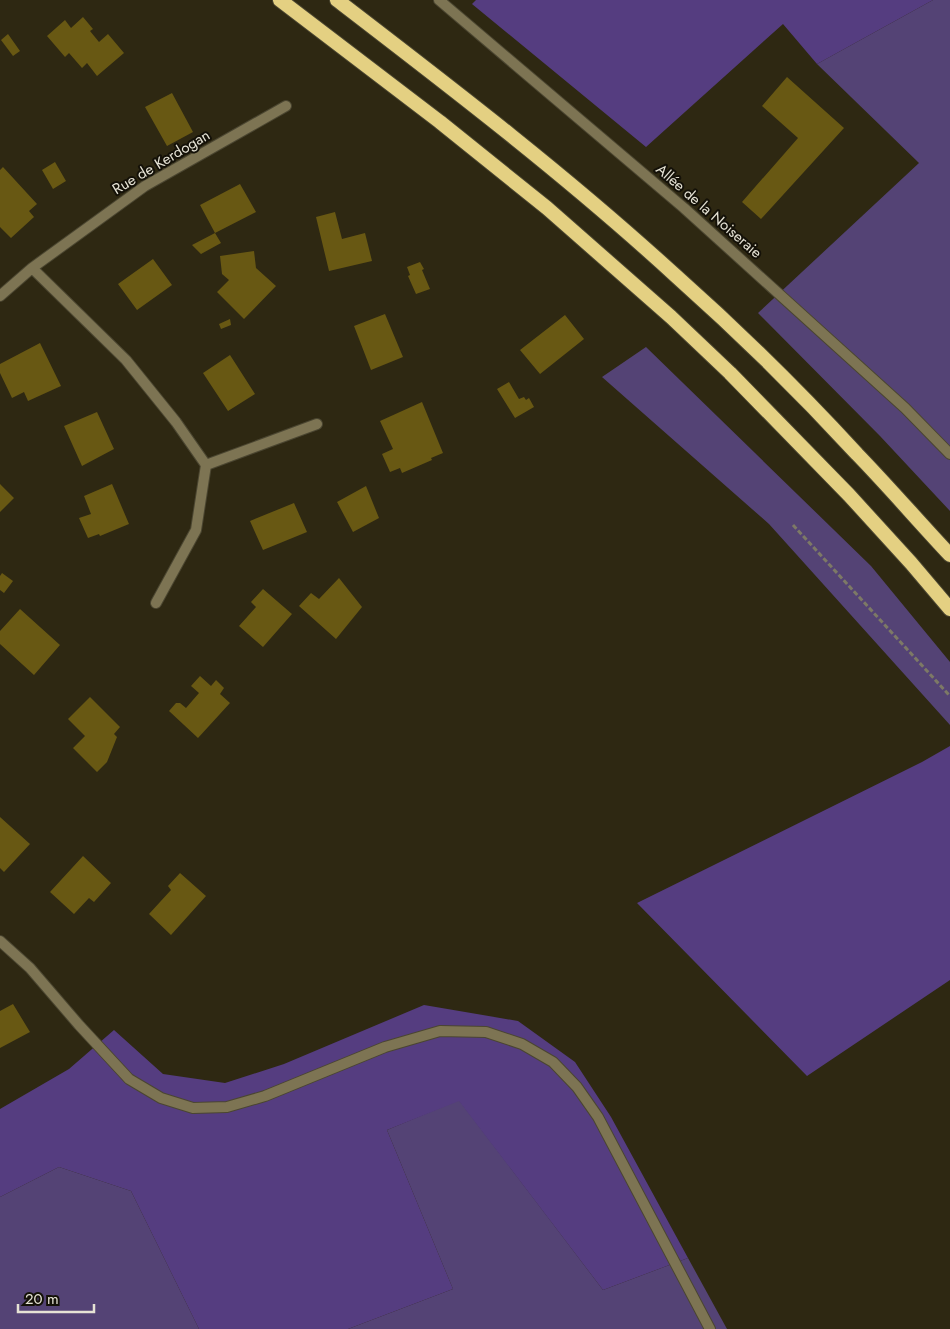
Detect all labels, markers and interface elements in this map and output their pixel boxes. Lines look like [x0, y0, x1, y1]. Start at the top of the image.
street label: Rue de Kerdogan [108, 124, 214, 200]
street label: Allée de la Noiseraie [651, 159, 767, 263]
scale bar [18, 1282, 94, 1314]
text: 20 m [25, 1288, 59, 1310]

